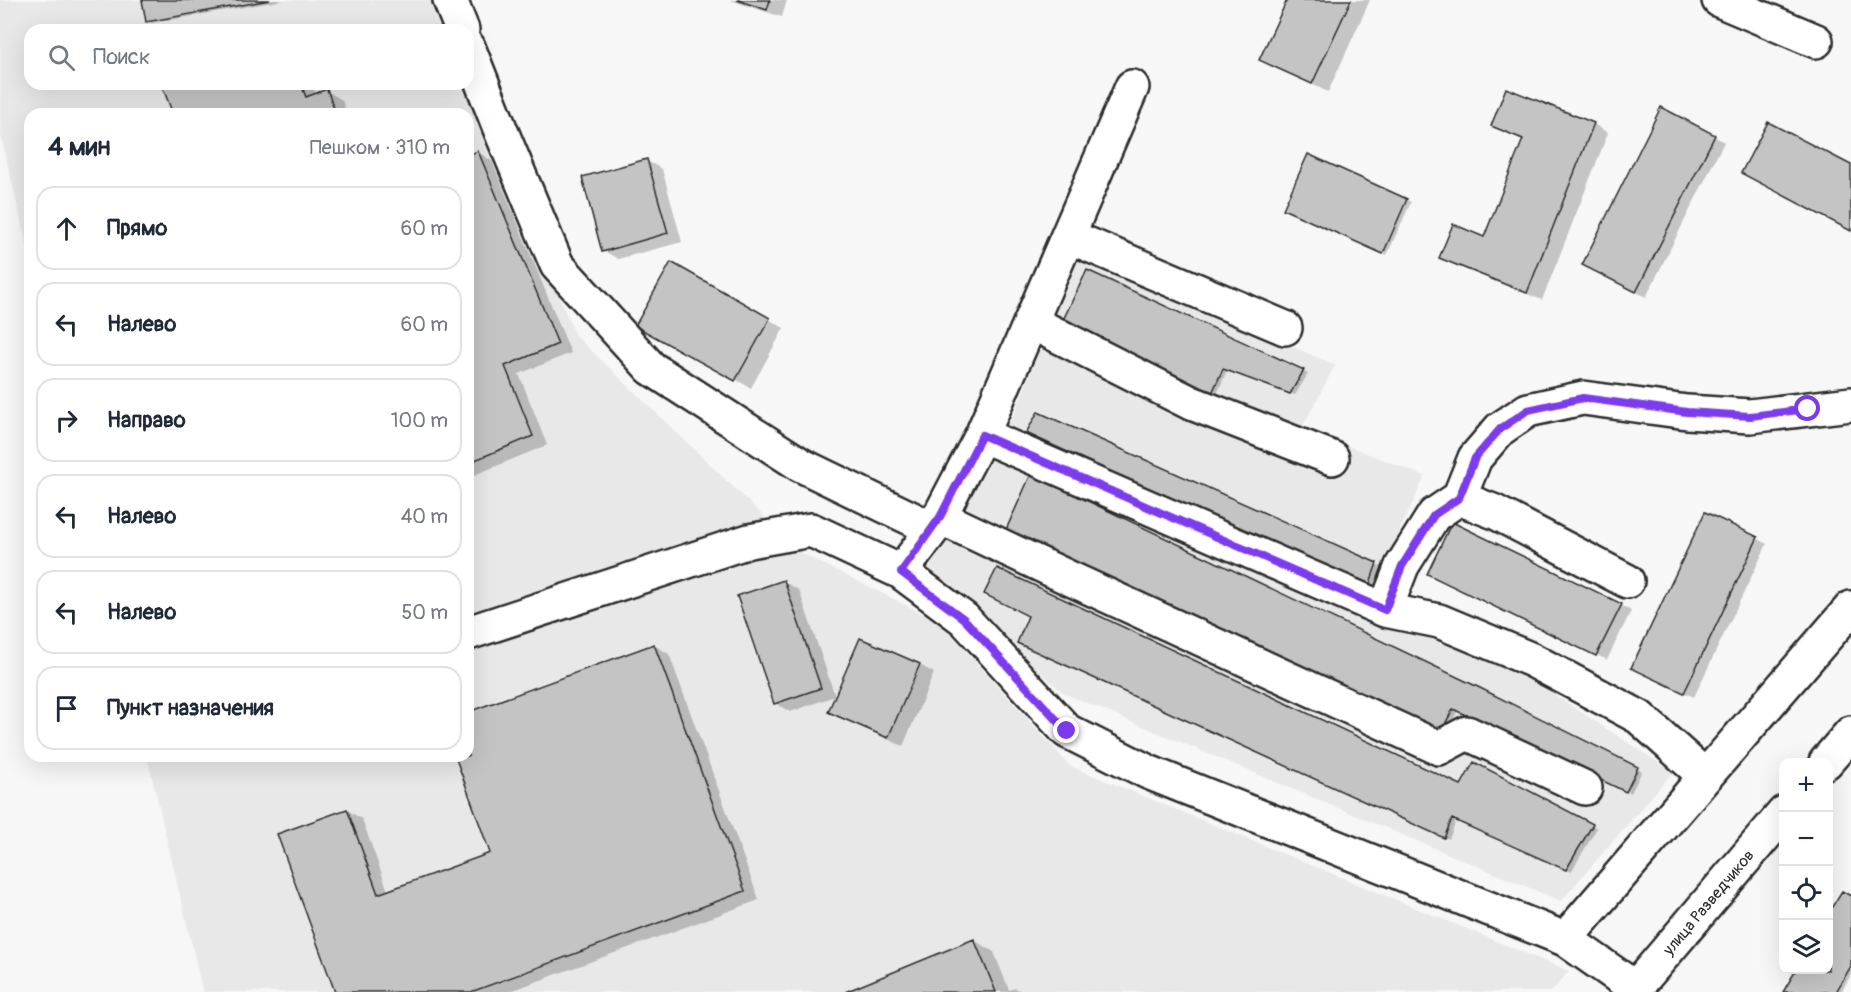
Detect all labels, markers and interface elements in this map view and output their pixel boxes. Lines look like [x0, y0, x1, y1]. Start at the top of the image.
search box [24, 24, 474, 90]
icon: search [45, 41, 78, 74]
text: Поиск [93, 43, 150, 71]
text: 4 мин [48, 131, 110, 163]
text: Пешком · 310 m [310, 135, 450, 160]
icon: ahead [50, 212, 83, 245]
text: Прямо [107, 214, 167, 242]
text: 60 m [401, 216, 448, 241]
icon: left [50, 308, 83, 341]
text: Налево [107, 310, 176, 338]
text: 60 m [401, 312, 448, 337]
route start [1794, 395, 1820, 421]
icon: right [50, 404, 83, 437]
text: Направо [107, 406, 186, 434]
text: 100 m [391, 408, 448, 433]
icon: left [50, 500, 83, 533]
text: Налево [107, 502, 176, 530]
text: 40 m [401, 504, 448, 529]
icon: left [50, 596, 83, 629]
text: Налево [107, 598, 176, 626]
text: 50 m [401, 600, 448, 625]
icon: arrive [50, 692, 83, 725]
text: Пункт назначения [107, 694, 274, 722]
route end [1053, 717, 1079, 743]
map controls [1779, 758, 1833, 974]
button: + [1779, 758, 1833, 812]
button: − [1779, 812, 1833, 866]
street label: улица Разведчиков [1658, 846, 1759, 960]
button: locate [1779, 866, 1833, 920]
button: layers [1779, 920, 1833, 974]

